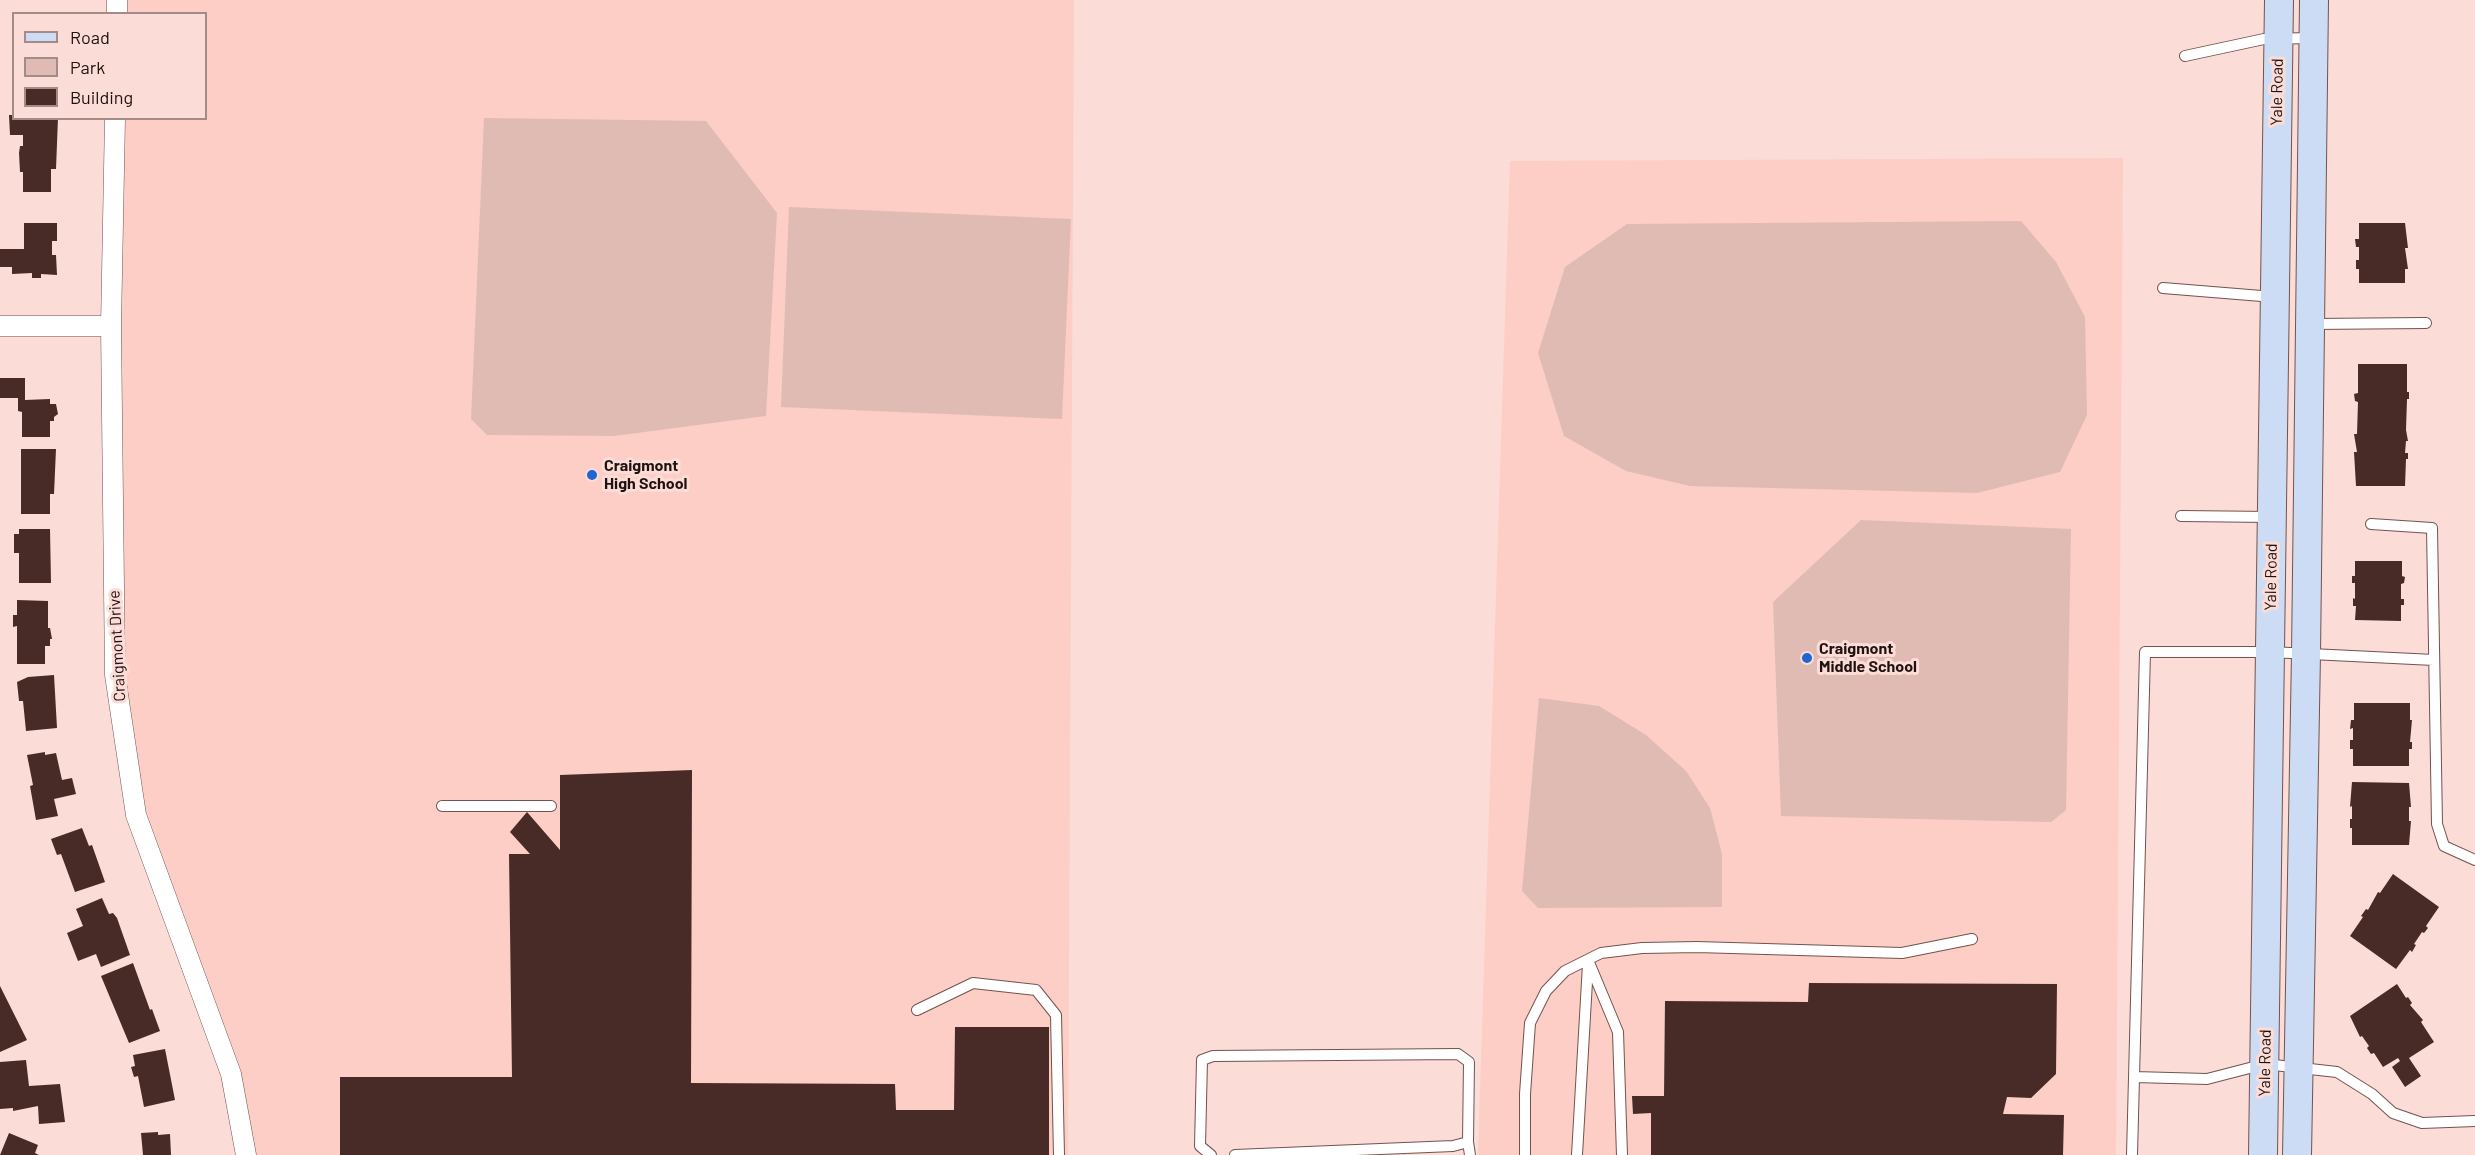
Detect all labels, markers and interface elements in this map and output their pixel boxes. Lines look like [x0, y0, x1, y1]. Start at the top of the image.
legend [12, 12, 207, 120]
text: Road [70, 26, 110, 48]
text: Park [70, 56, 105, 78]
street label: Yale Road [2267, 58, 2287, 126]
text: Building [70, 86, 133, 108]
place label: Craigmont High School [604, 456, 688, 494]
marker: Craigmont High School [585, 468, 599, 482]
street label: Yale Road [2261, 543, 2281, 611]
street label: Craigmont Drive [104, 590, 130, 702]
place label: Craigmont Middle School [1819, 639, 1917, 677]
marker: Craigmont Middle School [1800, 651, 1814, 665]
street label: Yale Road [2255, 1029, 2275, 1097]

